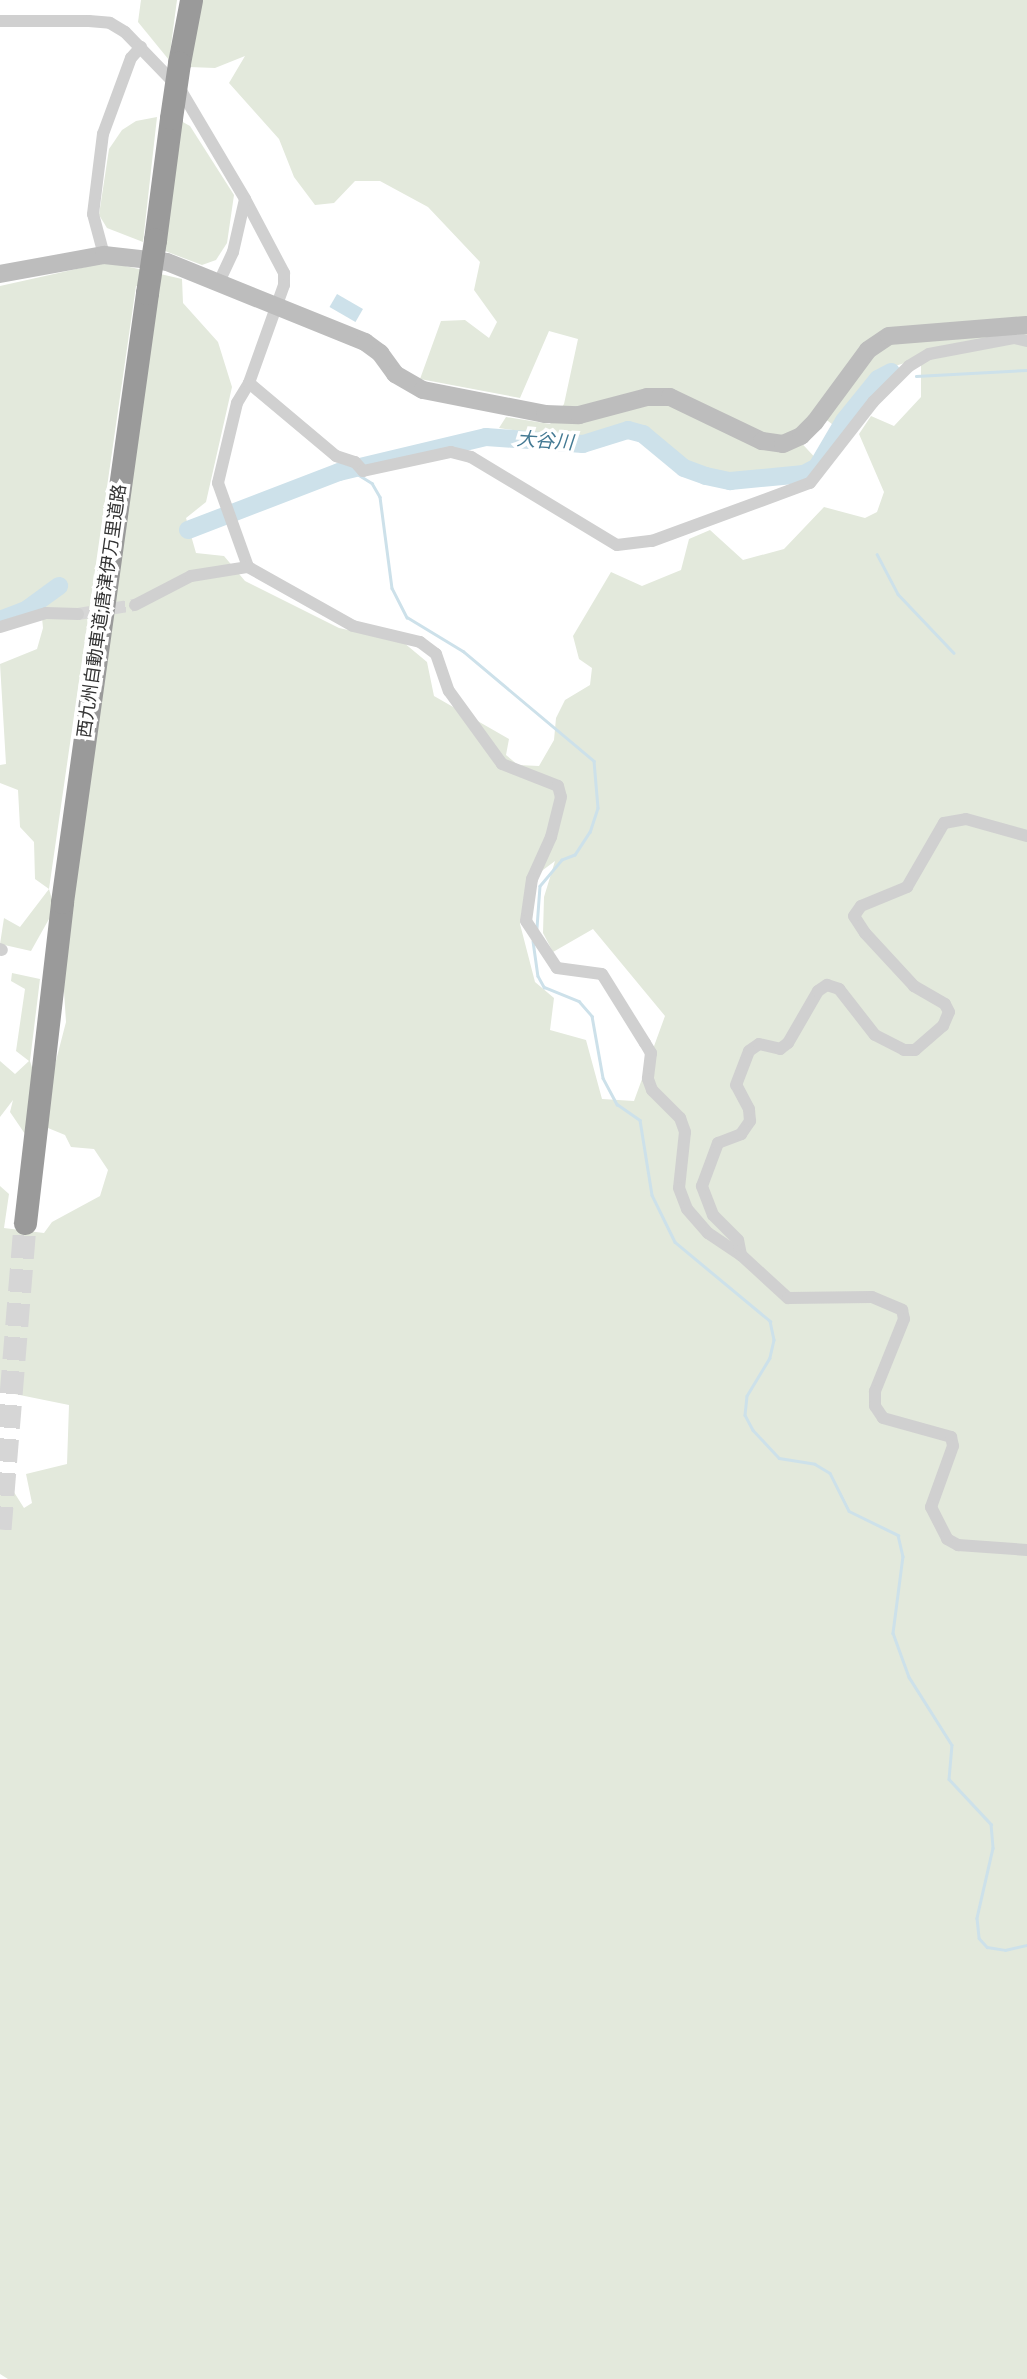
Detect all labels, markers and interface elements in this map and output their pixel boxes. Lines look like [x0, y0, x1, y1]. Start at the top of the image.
water label: 大谷川 [516, 428, 574, 454]
street label: 西九州自動車道;唐津伊万里道路 [74, 483, 130, 739]

